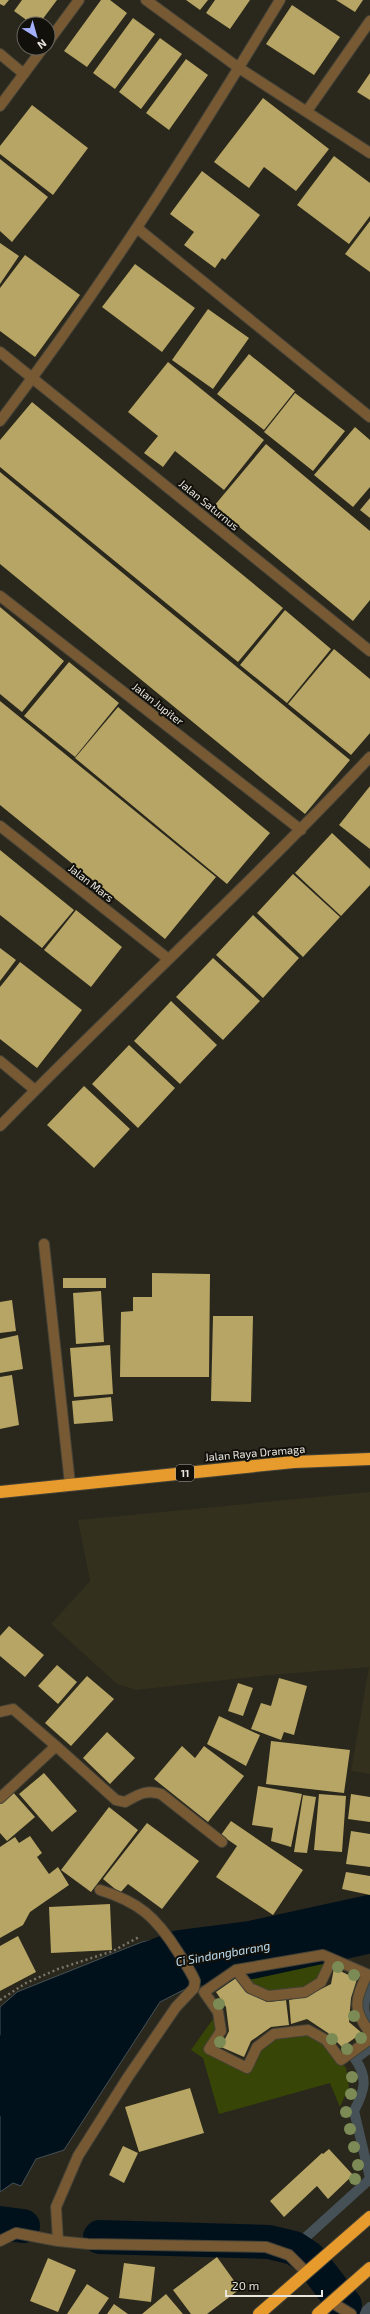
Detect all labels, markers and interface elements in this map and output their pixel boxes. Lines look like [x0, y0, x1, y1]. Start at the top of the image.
north arrow [16, 16, 56, 56]
text: N [35, 37, 49, 52]
street label: Jalan Saturnus [177, 477, 242, 533]
street label: Jalan Jupiter [130, 680, 187, 728]
street label: Jalan Mars [66, 861, 117, 904]
street label: Jalan Raya Dramaga [204, 1442, 306, 1463]
road number: 11 [176, 1465, 194, 1481]
water label: Ci Sindangbarang [174, 1938, 271, 1968]
scale bar [226, 2272, 322, 2298]
text: 20 m [232, 2278, 259, 2292]

